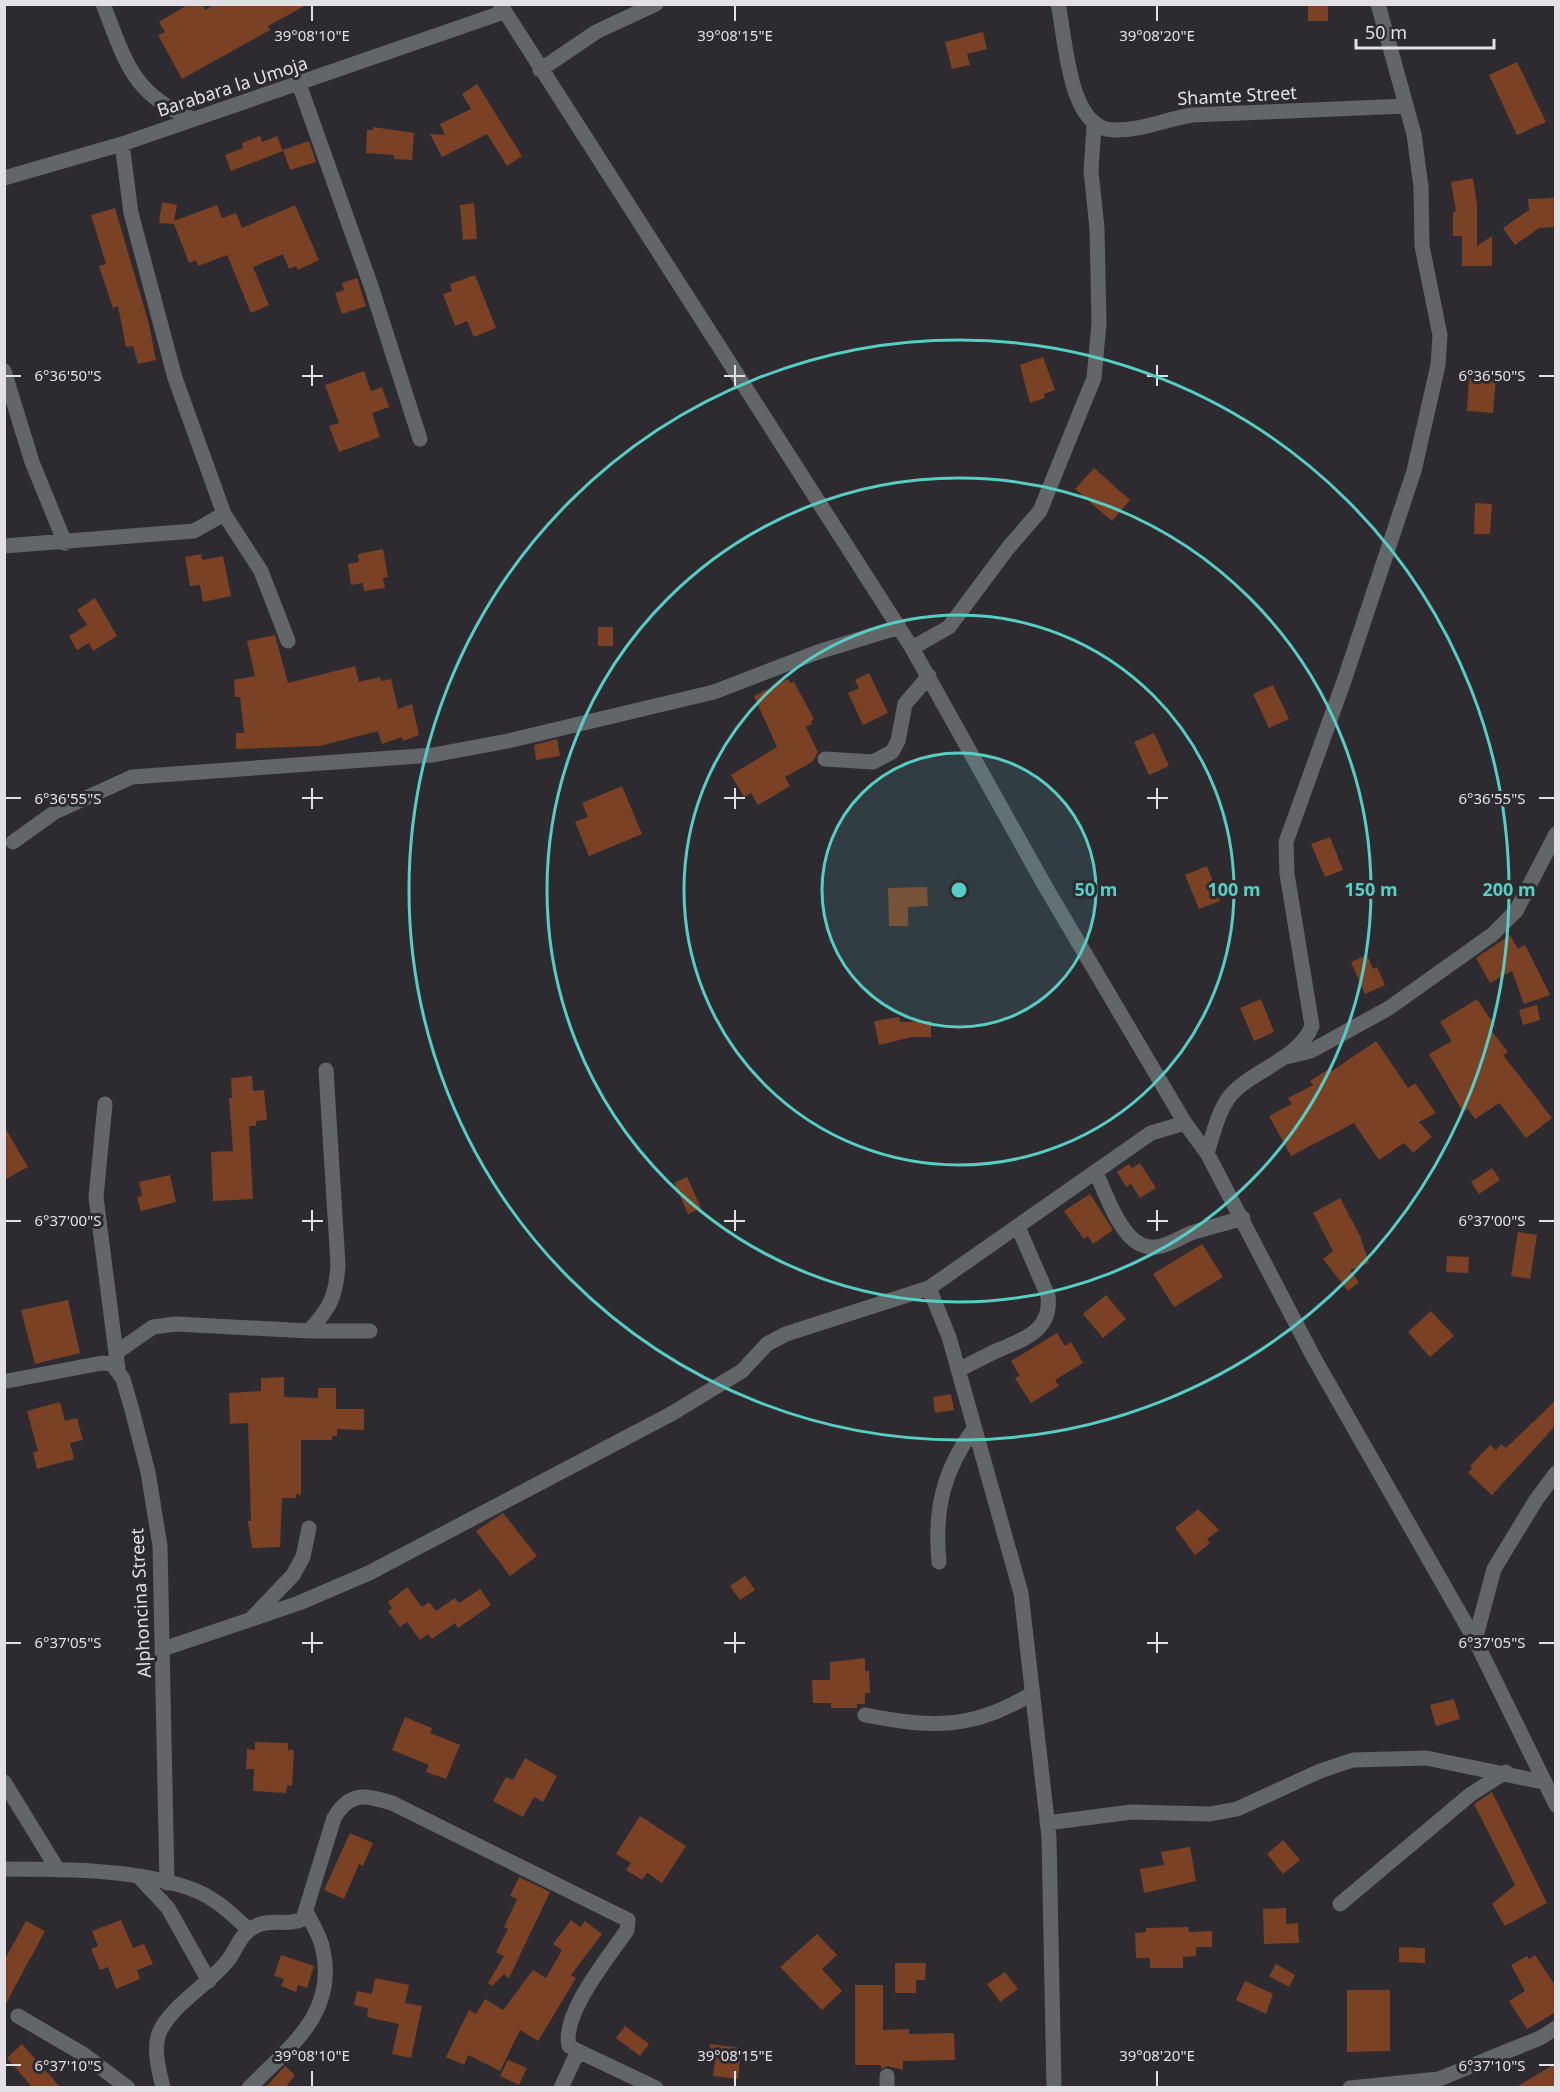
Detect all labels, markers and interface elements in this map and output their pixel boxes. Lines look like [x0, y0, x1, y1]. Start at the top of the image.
scale bar [1356, 12, 1494, 50]
text: 50 m [1365, 20, 1407, 44]
text: 39°08'10"E [274, 25, 350, 45]
text: 39°08'15"E [697, 25, 773, 45]
text: 39°08'20"E [1119, 25, 1195, 45]
street label: Barabara la Umoja [154, 50, 310, 122]
street label: Shamte Street [1177, 80, 1298, 110]
text: 6°36'50"S [34, 365, 102, 385]
text: 6°36'50"S [1458, 365, 1526, 385]
text: 6°36'55"S [34, 788, 102, 808]
text: 6°36'55"S [1458, 788, 1526, 808]
text: 50 m [1075, 877, 1117, 901]
text: 100 m [1207, 877, 1261, 901]
text: 150 m [1344, 877, 1398, 901]
text: 200 m [1482, 877, 1536, 901]
centre of rings [949, 880, 969, 900]
text: 6°37'00"S [34, 1210, 102, 1230]
text: 6°37'00"S [1458, 1210, 1526, 1230]
street label: Alphoncina Street [124, 1527, 156, 1678]
text: 6°37'05"S [34, 1632, 102, 1652]
text: 6°37'05"S [1458, 1632, 1526, 1652]
text: 39°08'10"E [274, 2045, 350, 2065]
text: 39°08'15"E [697, 2045, 773, 2065]
text: 39°08'20"E [1119, 2045, 1195, 2065]
text: 6°37'10"S [34, 2055, 102, 2075]
text: 6°37'10"S [1458, 2055, 1526, 2075]

